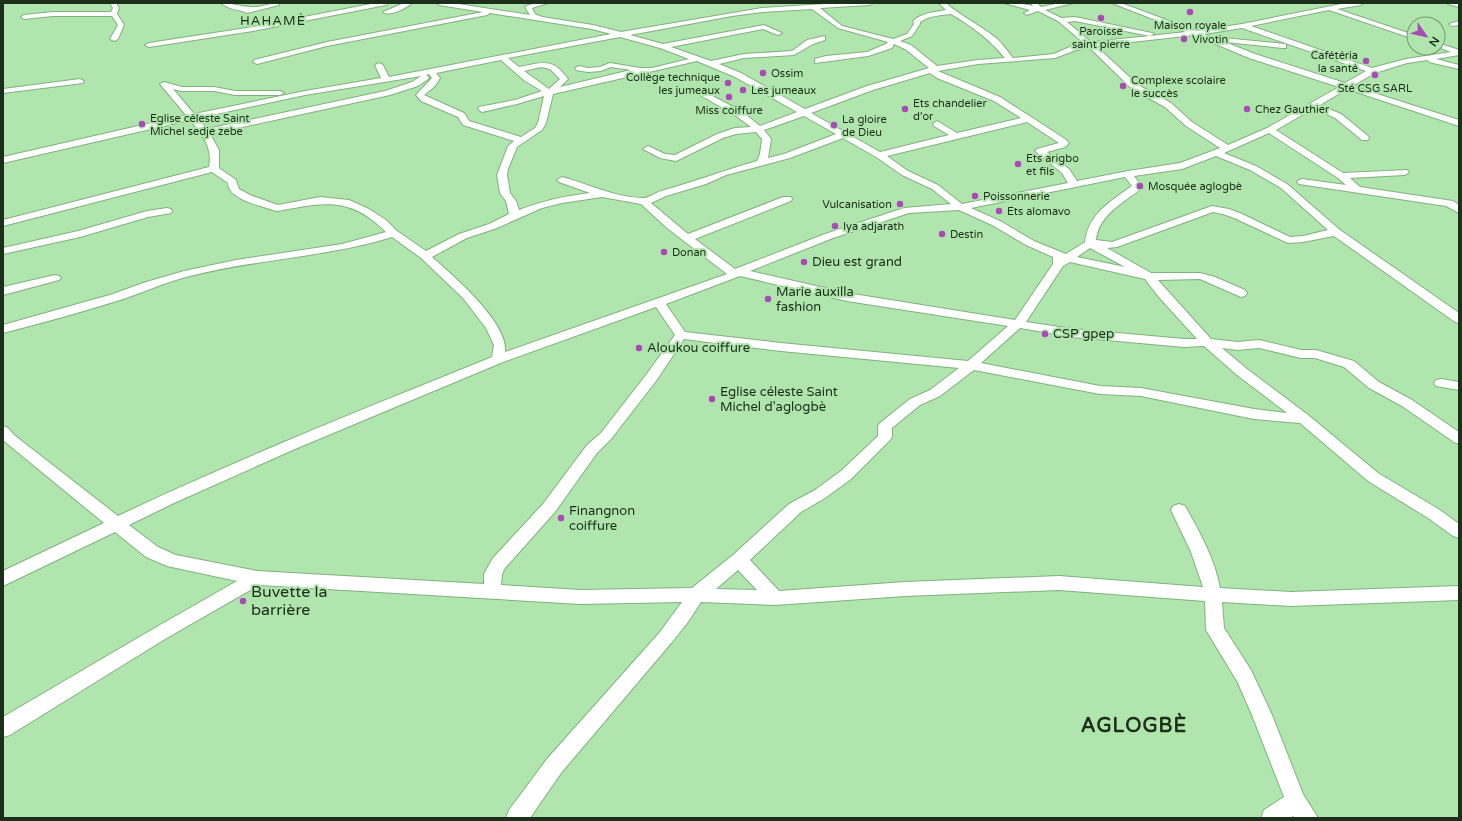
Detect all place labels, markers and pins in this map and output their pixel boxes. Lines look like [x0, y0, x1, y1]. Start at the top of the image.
marker: Maison royale [1185, 7, 1195, 17]
marker: Paroisse saint pierre [1096, 13, 1106, 23]
place label: Maison royale [1154, 19, 1226, 32]
place label: Paroisse saint pierre [1072, 25, 1130, 51]
place label: Vivotin [1192, 33, 1228, 46]
marker: Vivotin [1179, 34, 1189, 44]
place label: Cafétéria la santé [1311, 49, 1358, 75]
marker: Cafétéria la santé [1361, 56, 1371, 66]
place label: Ossim [771, 67, 803, 80]
marker: Ossim [758, 68, 768, 78]
marker: Sté CSG SARL [1370, 70, 1380, 80]
place label: Collège technique les jumeaux [626, 71, 720, 97]
place label: Complexe scolaire le succès [1131, 74, 1226, 100]
marker: Collège technique les jumeaux [723, 78, 733, 88]
marker: Complexe scolaire le succès [1118, 81, 1128, 91]
place label: Sté CSG SARL [1338, 82, 1413, 95]
place label: Les jumeaux [751, 84, 816, 97]
marker: Les jumeaux [738, 85, 748, 95]
marker: Miss coiffure [724, 92, 734, 102]
place label: Ets chandelier d'or [913, 97, 987, 123]
place label: Chez Gauthier [1255, 103, 1330, 116]
place label: Miss coiffure [695, 104, 763, 117]
marker: Ets chandelier d'or [900, 104, 910, 114]
marker: Chez Gauthier [1242, 104, 1252, 114]
place label: Eglise céleste Saint Michel sedje zebe [150, 112, 250, 138]
place label: La gloire de Dieu [842, 113, 887, 139]
marker: Eglise céleste Saint Michel sedje zebe [137, 119, 147, 129]
marker: La gloire de Dieu [829, 120, 839, 130]
place label: Ets arigbo et fils [1026, 152, 1079, 178]
marker: Ets arigbo et fils [1013, 159, 1023, 169]
place label: Mosquée aglogbè [1148, 180, 1242, 193]
marker: Mosquée aglogbè [1135, 181, 1145, 191]
place label: Poissonnerie [983, 190, 1050, 203]
marker: Poissonnerie [970, 191, 980, 201]
place label: Vulcanisation [822, 198, 892, 211]
marker: Vulcanisation [895, 199, 905, 209]
place label: Ets alomavo [1007, 205, 1071, 218]
marker: Ets alomavo [994, 206, 1004, 216]
place label: Iya adjarath [843, 220, 904, 233]
marker: Iya adjarath [830, 221, 840, 231]
place label: Destin [950, 228, 983, 241]
marker: Destin [937, 229, 947, 239]
place label: Donan [672, 246, 706, 259]
marker: Donan [659, 247, 669, 257]
place label: Dieu est grand [812, 254, 902, 270]
marker: Dieu est grand [799, 257, 809, 267]
place label: Marie auxilla fashion [776, 284, 854, 315]
marker: Marie auxilla fashion [763, 294, 773, 304]
place label: CSP gpep [1053, 326, 1114, 342]
marker: CSP gpep [1040, 329, 1050, 339]
place label: Aloukou coiffure [647, 340, 750, 356]
marker: Aloukou coiffure [634, 343, 644, 353]
place label: Eglise céleste Saint Michel d'aglogbè [720, 384, 838, 415]
marker: Eglise céleste Saint Michel d'aglogbè [707, 394, 717, 404]
place label: Finangnon coiffure [569, 503, 635, 534]
marker: Finangnon coiffure [556, 513, 566, 523]
place label: Buvette la barrière [251, 582, 327, 620]
marker: Buvette la barrière [238, 596, 248, 606]

